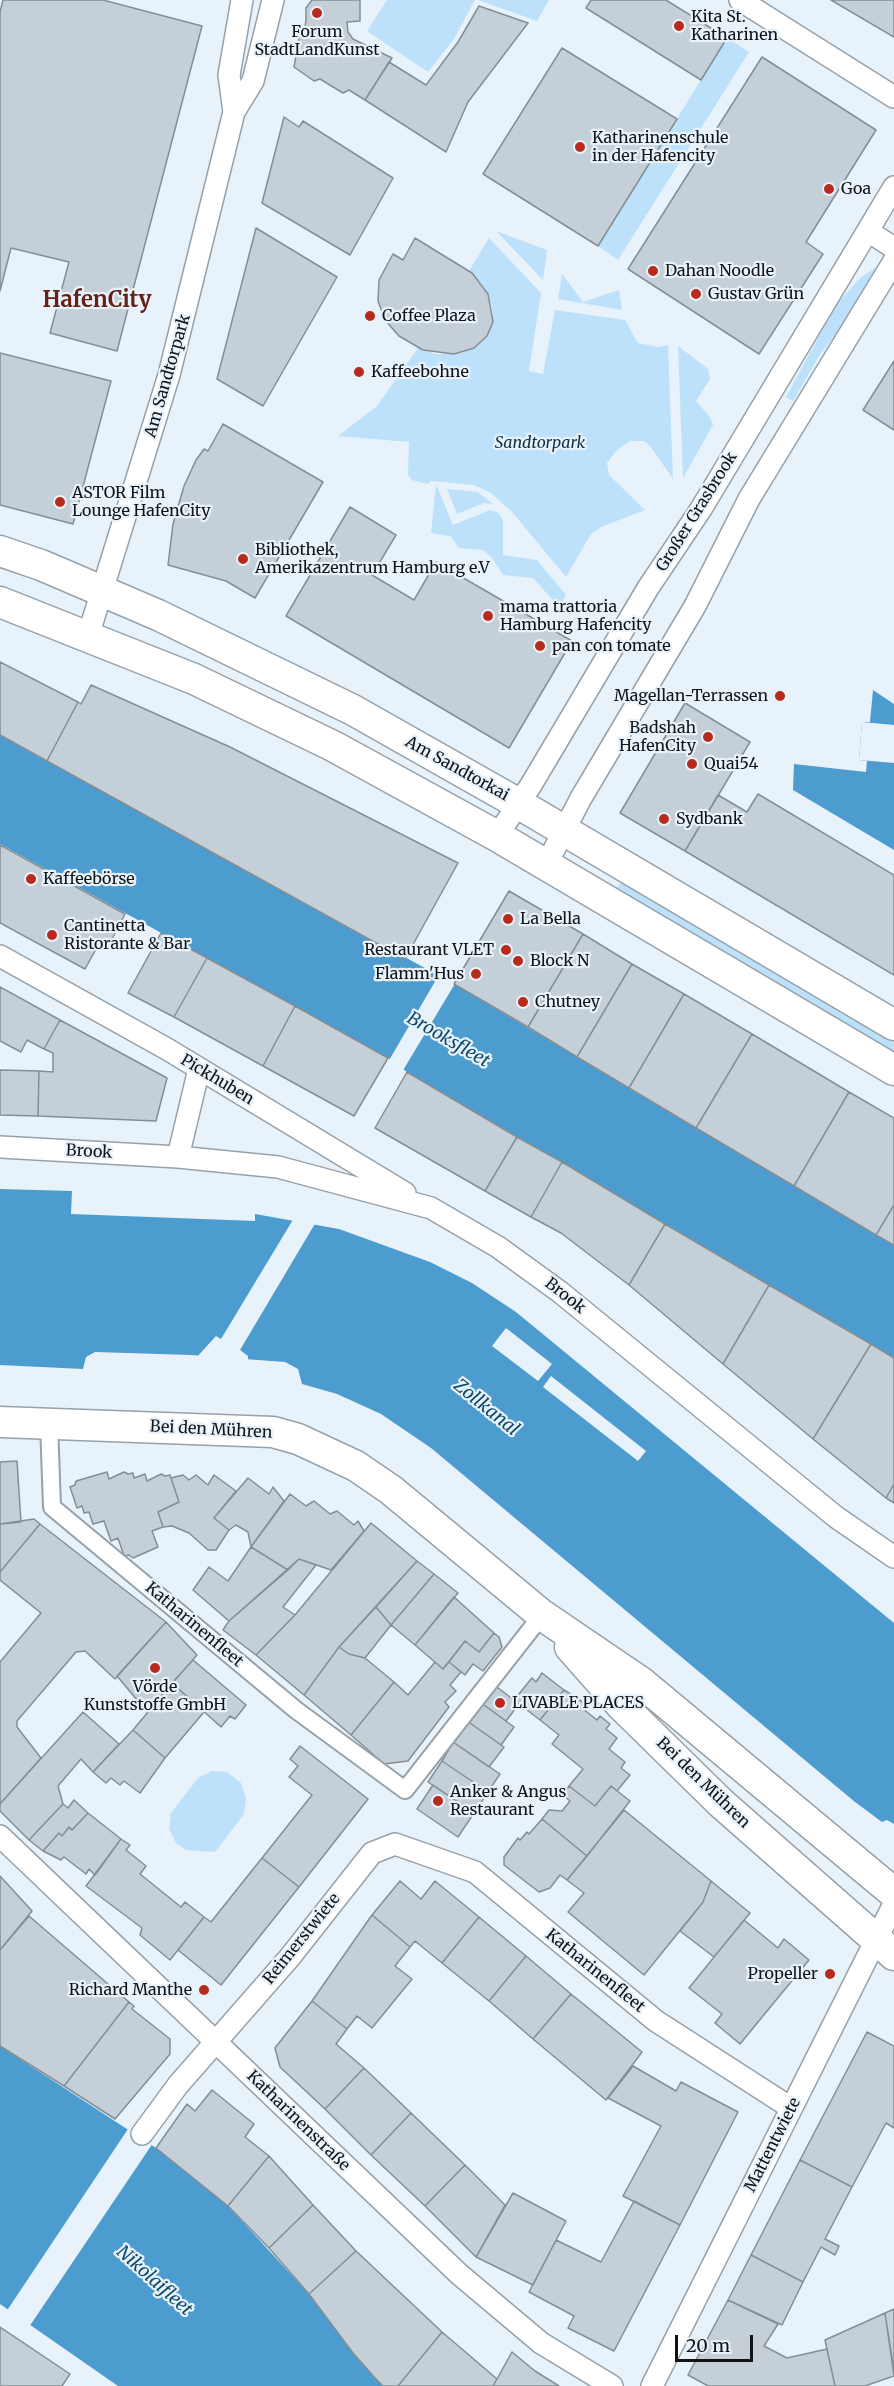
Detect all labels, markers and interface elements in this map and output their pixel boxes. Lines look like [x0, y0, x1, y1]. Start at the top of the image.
marker: Forum StadtLandKunst [310, 6, 324, 20]
place label: Kita St. Katharinen [691, 7, 778, 45]
marker: Kita St. Katharinen [672, 19, 686, 33]
place label: Forum StadtLandKunst [254, 22, 380, 60]
place label: Katharinenschule in der Hafencity [592, 128, 728, 166]
marker: Katharinenschule in der Hafencity [573, 140, 587, 154]
place label: Goa [841, 179, 871, 199]
marker: Goa [822, 182, 836, 196]
place label: Dahan Noodle [665, 261, 774, 281]
marker: Dahan Noodle [646, 264, 660, 278]
place label: Gustav Grün [708, 284, 804, 304]
marker: Gustav Grün [689, 287, 703, 301]
district label: HafenCity [42, 288, 152, 314]
place label: Coffee Plaza [382, 306, 476, 326]
marker: Coffee Plaza [363, 309, 377, 323]
street label: Am Sandtorpark [141, 312, 195, 440]
place label: Kaffeebohne [371, 362, 469, 382]
marker: Kaffeebohne [352, 365, 366, 379]
park label: Sandtorpark [495, 433, 585, 453]
street label: Großer Grasbrook [652, 449, 742, 575]
place label: ASTOR Film Lounge HafenCity [72, 483, 210, 521]
marker: ASTOR Film Lounge HafenCity [53, 495, 67, 509]
place label: Bibliothek, Amerikazentrum Hamburg e.V [255, 540, 490, 578]
marker: Bibliothek, Amerikazentrum Hamburg e.V [236, 552, 250, 566]
place label: mama trattoria Hamburg Hafencity [500, 597, 652, 635]
marker: mama trattoria Hamburg Hafencity [481, 609, 495, 623]
place label: pan con tomate [552, 636, 671, 656]
marker: pan con tomate [533, 639, 547, 653]
place label: Magellan-Terrassen [614, 686, 768, 706]
marker: Magellan-Terrassen [773, 689, 787, 703]
place label: Badshah HafenCity [619, 718, 696, 756]
marker: Badshah HafenCity [701, 730, 715, 744]
street label: Am Sandtorkai [402, 733, 512, 805]
place label: Quai54 [704, 754, 758, 774]
marker: Quai54 [685, 757, 699, 771]
place label: Sydbank [676, 809, 743, 829]
marker: Sydbank [657, 812, 671, 826]
place label: Kaffeebörse [43, 869, 135, 889]
marker: Kaffeebörse [24, 872, 38, 886]
place label: La Bella [520, 909, 581, 929]
marker: La Bella [501, 912, 515, 926]
place label: Cantinetta Ristorante & Bar [64, 916, 190, 954]
marker: Cantinetta Ristorante & Bar [45, 928, 59, 942]
place label: Restaurant VLET [364, 940, 494, 960]
marker: Restaurant VLET [499, 943, 513, 957]
place label: Block N [530, 951, 590, 971]
marker: Block N [511, 954, 525, 968]
place label: Flamm'Hus [375, 964, 464, 984]
marker: Flamm'Hus [469, 967, 483, 981]
place label: Chutney [535, 992, 600, 1012]
marker: Chutney [516, 995, 530, 1009]
water label: Brooksfleet [403, 1008, 493, 1072]
street label: Pickhuben [177, 1051, 257, 1109]
street label: Brook [65, 1141, 113, 1163]
street label: Brook [541, 1274, 589, 1318]
water label: Zollkanal [449, 1375, 523, 1441]
street label: Bei den Mühren [149, 1417, 273, 1443]
street label: Katharinenfleet [141, 1578, 247, 1672]
marker: Vörde Kunststoffe GmbH [148, 1661, 162, 1675]
place label: Vörde Kunststoffe GmbH [84, 1677, 226, 1715]
place label: LIVABLE PLACES [512, 1693, 644, 1713]
marker: LIVABLE PLACES [493, 1696, 507, 1710]
street label: Bei den Mühren [652, 1734, 754, 1832]
place label: Anker & Angus Restaurant [450, 1782, 566, 1820]
marker: Anker & Angus Restaurant [431, 1794, 445, 1808]
street label: Reimerstwiete [259, 1890, 345, 1988]
street label: Katharinenfleet [542, 1925, 648, 2017]
place label: Propeller [748, 1964, 818, 1984]
marker: Propeller [823, 1967, 837, 1981]
place label: Richard Manthe [69, 1980, 192, 2000]
marker: Richard Manthe [197, 1983, 211, 1997]
street label: Katharinenstraße [242, 2067, 354, 2175]
street label: Mattentwiete [741, 2095, 805, 2195]
water label: Nikolaifleet [112, 2241, 196, 2321]
scale bar [678, 2323, 756, 2361]
text: 20 m [686, 2334, 730, 2357]

